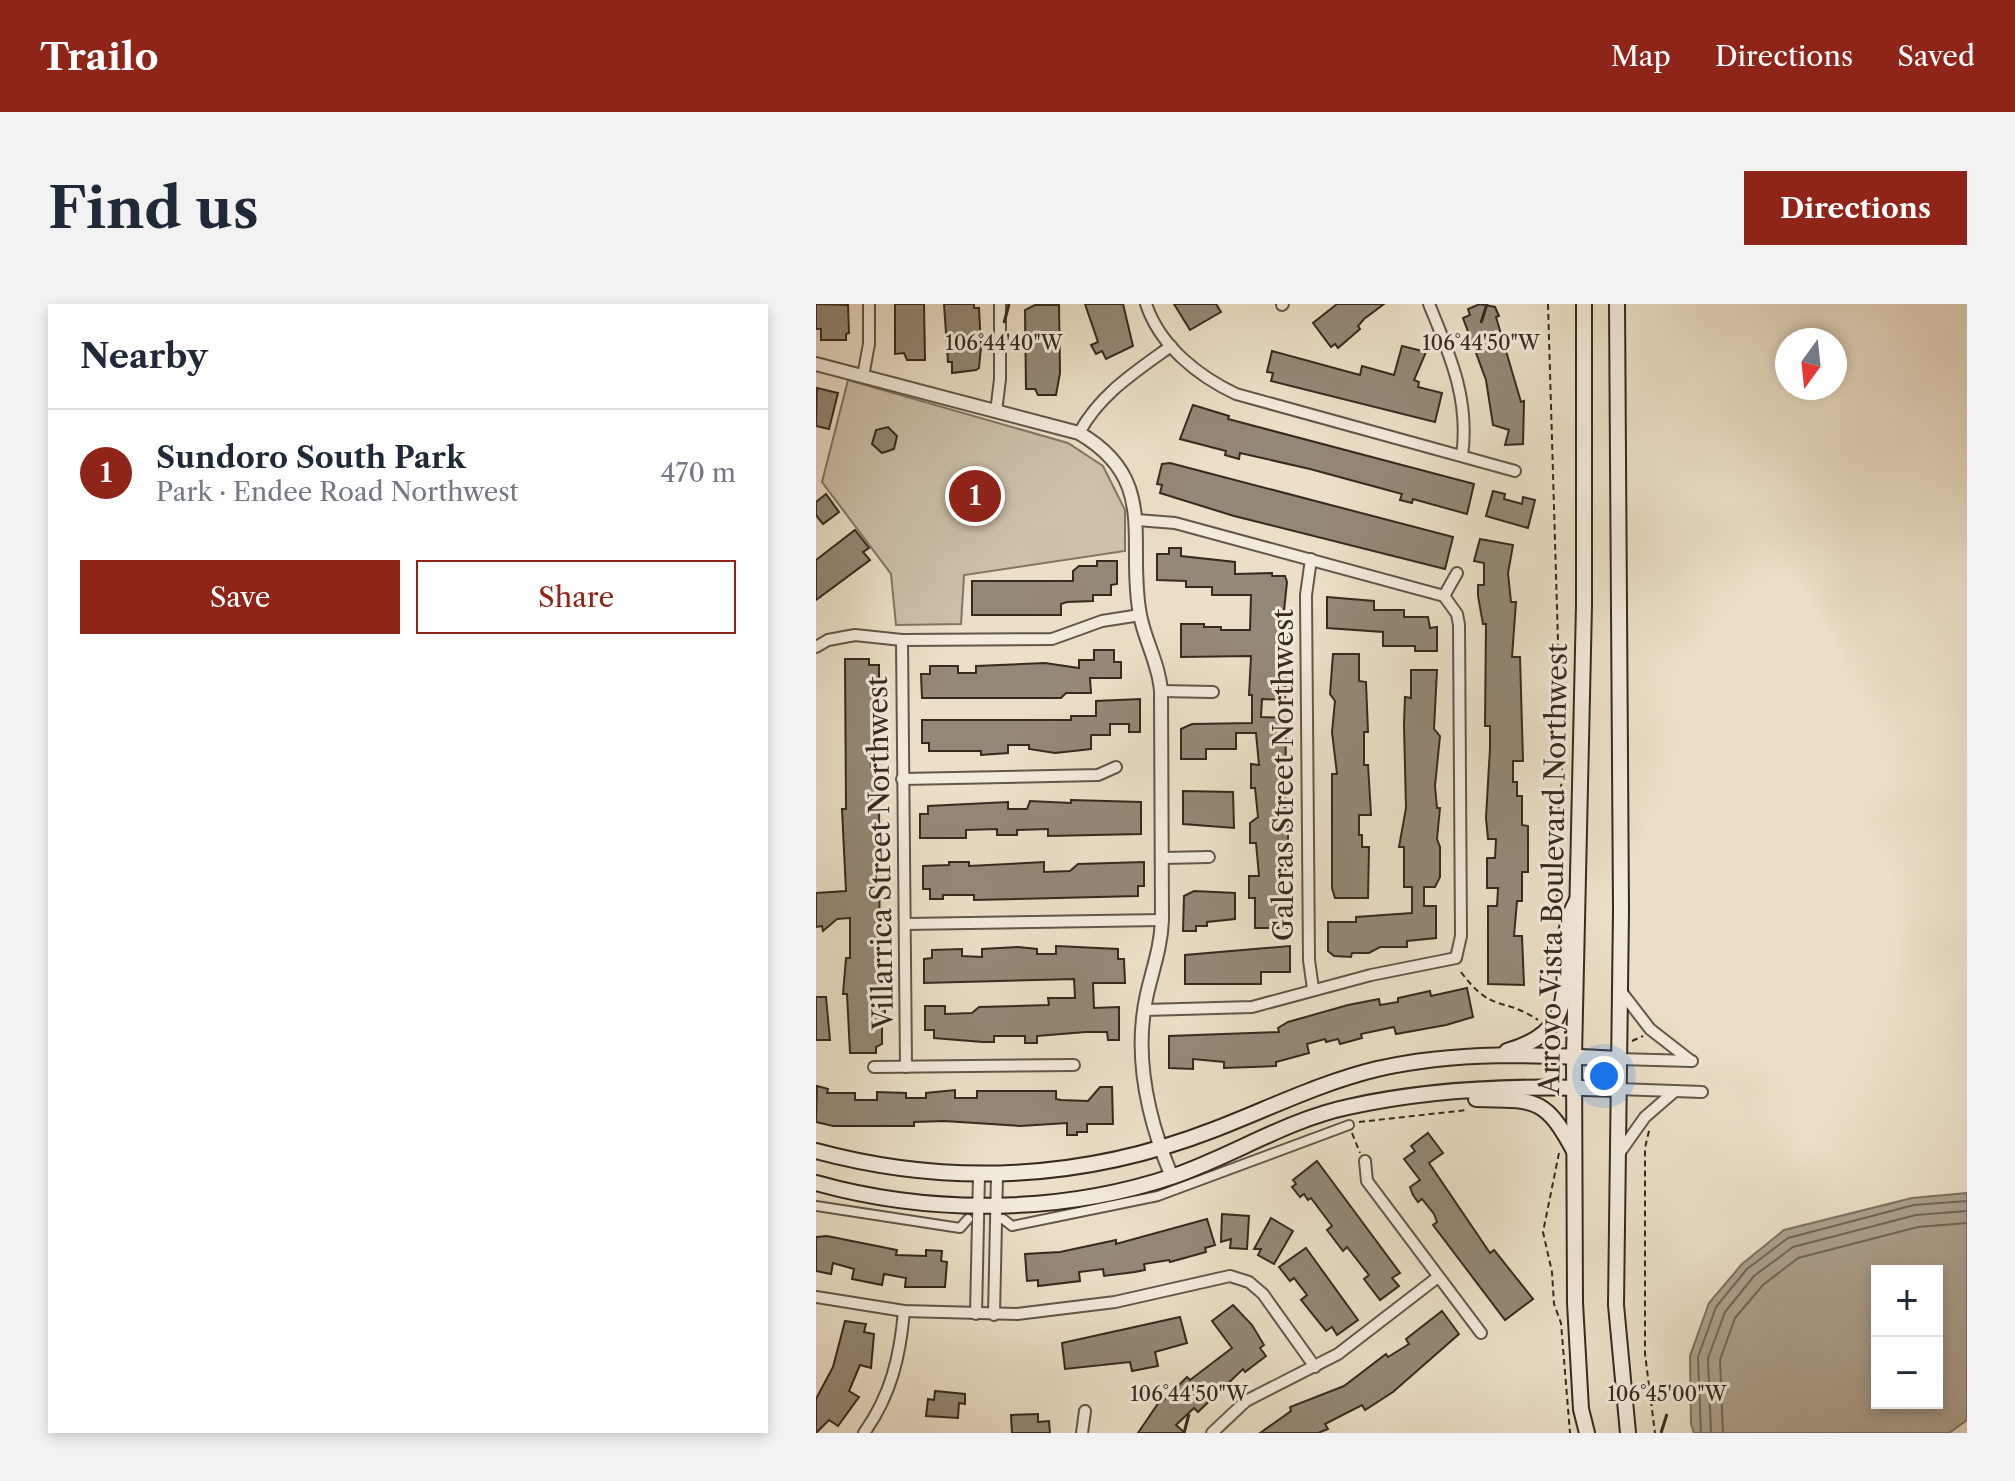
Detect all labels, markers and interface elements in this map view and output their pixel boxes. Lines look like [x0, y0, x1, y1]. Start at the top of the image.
text: Trailo [40, 33, 159, 80]
text: Map [1611, 39, 1671, 73]
text: Directions [1715, 39, 1853, 73]
text: Saved [1897, 39, 1975, 73]
button: Directions [1744, 171, 1967, 245]
text: Find us [48, 174, 259, 243]
north arrow [1775, 328, 1847, 400]
text: 106°44'40"W [945, 331, 1064, 355]
text: 106°44'50"W [1422, 331, 1541, 355]
text: Nearby [80, 335, 208, 377]
text: Sundoro South Park [156, 439, 466, 476]
text: 1 [100, 457, 112, 489]
text: 470 m [661, 457, 736, 489]
pin: 1 [949, 466, 1001, 526]
text: Park · Endee Road Northwest [156, 476, 519, 508]
button: Save [80, 560, 400, 634]
button: Share [416, 560, 736, 634]
street label: Galeras Street Northwest [1266, 609, 1300, 941]
street label: Arroyo Vista Boulevard Northwest [1532, 643, 1574, 1096]
street label: Villarrica Street Northwest [860, 676, 900, 1031]
your location [1584, 1056, 1624, 1096]
map controls [1871, 1265, 1943, 1409]
button: + [1871, 1265, 1943, 1337]
button: − [1871, 1337, 1943, 1409]
text: 106°44'50"W [1130, 1382, 1249, 1406]
text: 106°45'00"W [1607, 1382, 1728, 1406]

